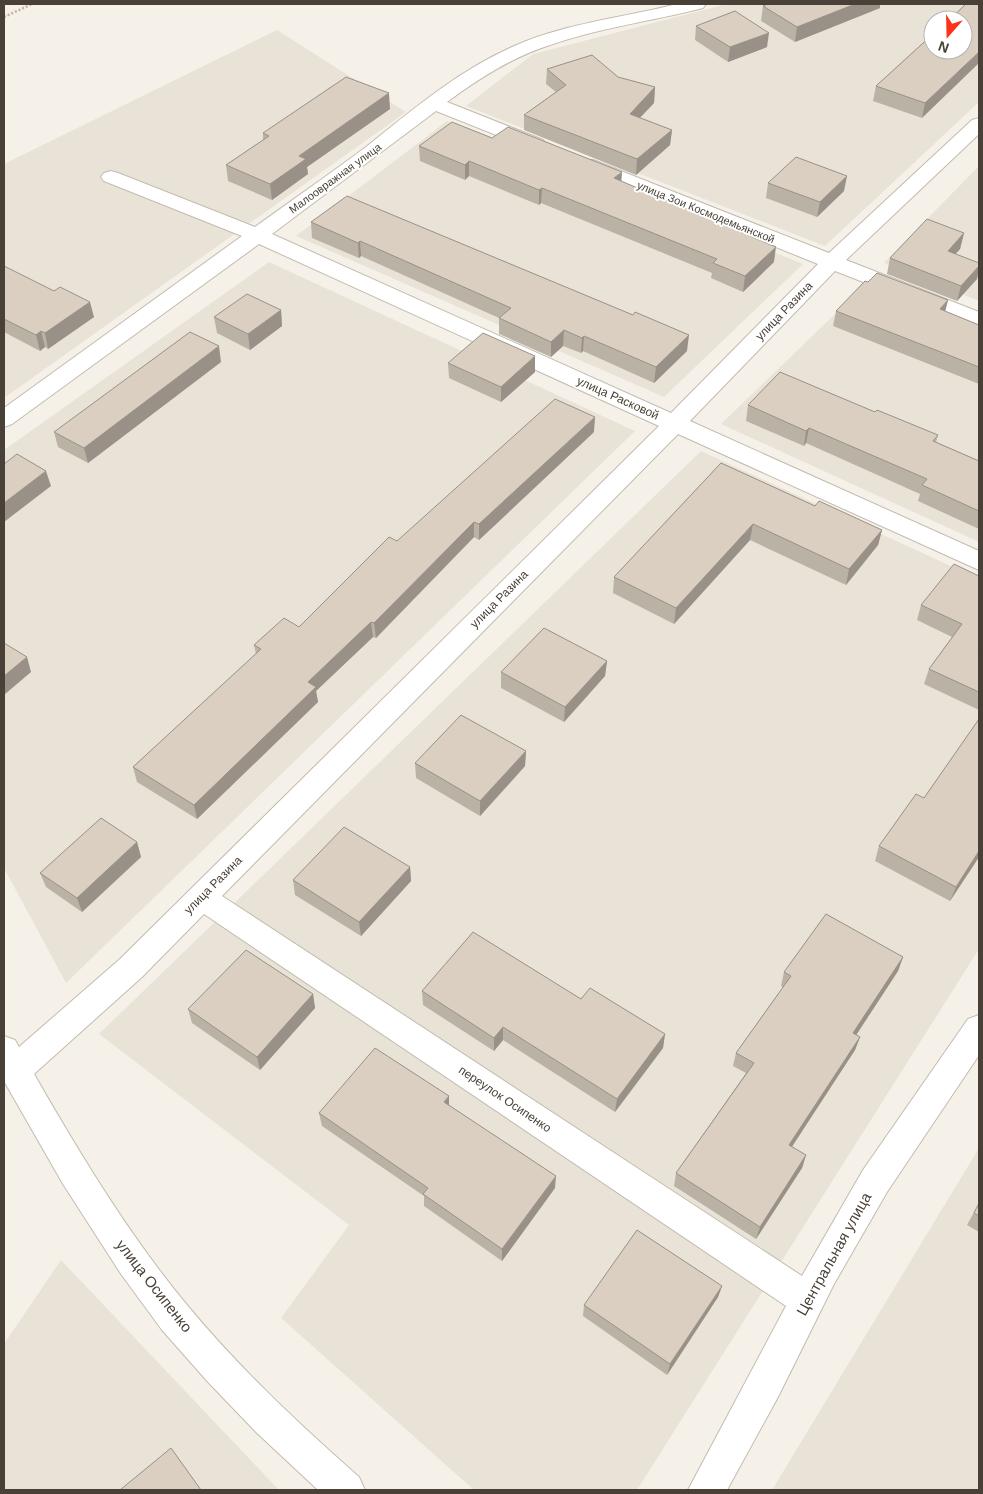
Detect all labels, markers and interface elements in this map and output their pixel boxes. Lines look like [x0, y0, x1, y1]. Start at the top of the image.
north arrow [923, 10, 973, 60]
text: N [936, 38, 951, 56]
street label: Малоовражная улица [287, 140, 384, 215]
street label: улица Зои Космодемьянской [635, 179, 777, 245]
street label: улица Разина [753, 279, 816, 343]
street label: улица Расковой [575, 374, 661, 422]
street label: улица Разина [467, 567, 531, 631]
street label: улица Разина [181, 853, 245, 917]
street label: переулок Осипенко [456, 1063, 554, 1135]
street label: Центральная улица [793, 1189, 875, 1318]
street label: улица Осипенко [113, 1236, 196, 1335]

